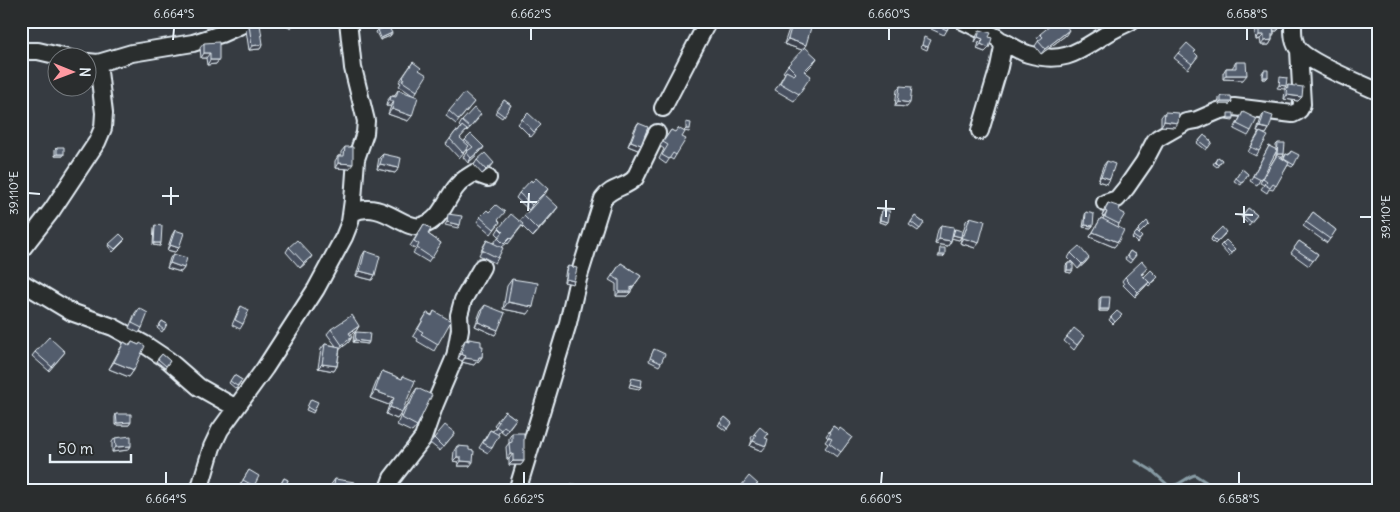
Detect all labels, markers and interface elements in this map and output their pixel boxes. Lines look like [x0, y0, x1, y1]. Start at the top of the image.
text: 6.664°S [154, 6, 195, 21]
text: 6.662°S [511, 6, 552, 21]
text: 6.660°S [868, 6, 910, 21]
text: 6.658°S [1227, 6, 1268, 21]
north arrow [48, 48, 98, 98]
text: N [76, 67, 94, 77]
text: 39.110°E [6, 171, 21, 215]
text: 39.110°E [1378, 195, 1393, 239]
scale bar [50, 432, 131, 464]
text: 50 m [58, 439, 93, 458]
text: 6.664°S [146, 491, 187, 506]
text: 6.662°S [504, 491, 545, 506]
text: 6.660°S [860, 491, 902, 506]
text: 6.658°S [1219, 491, 1260, 506]

